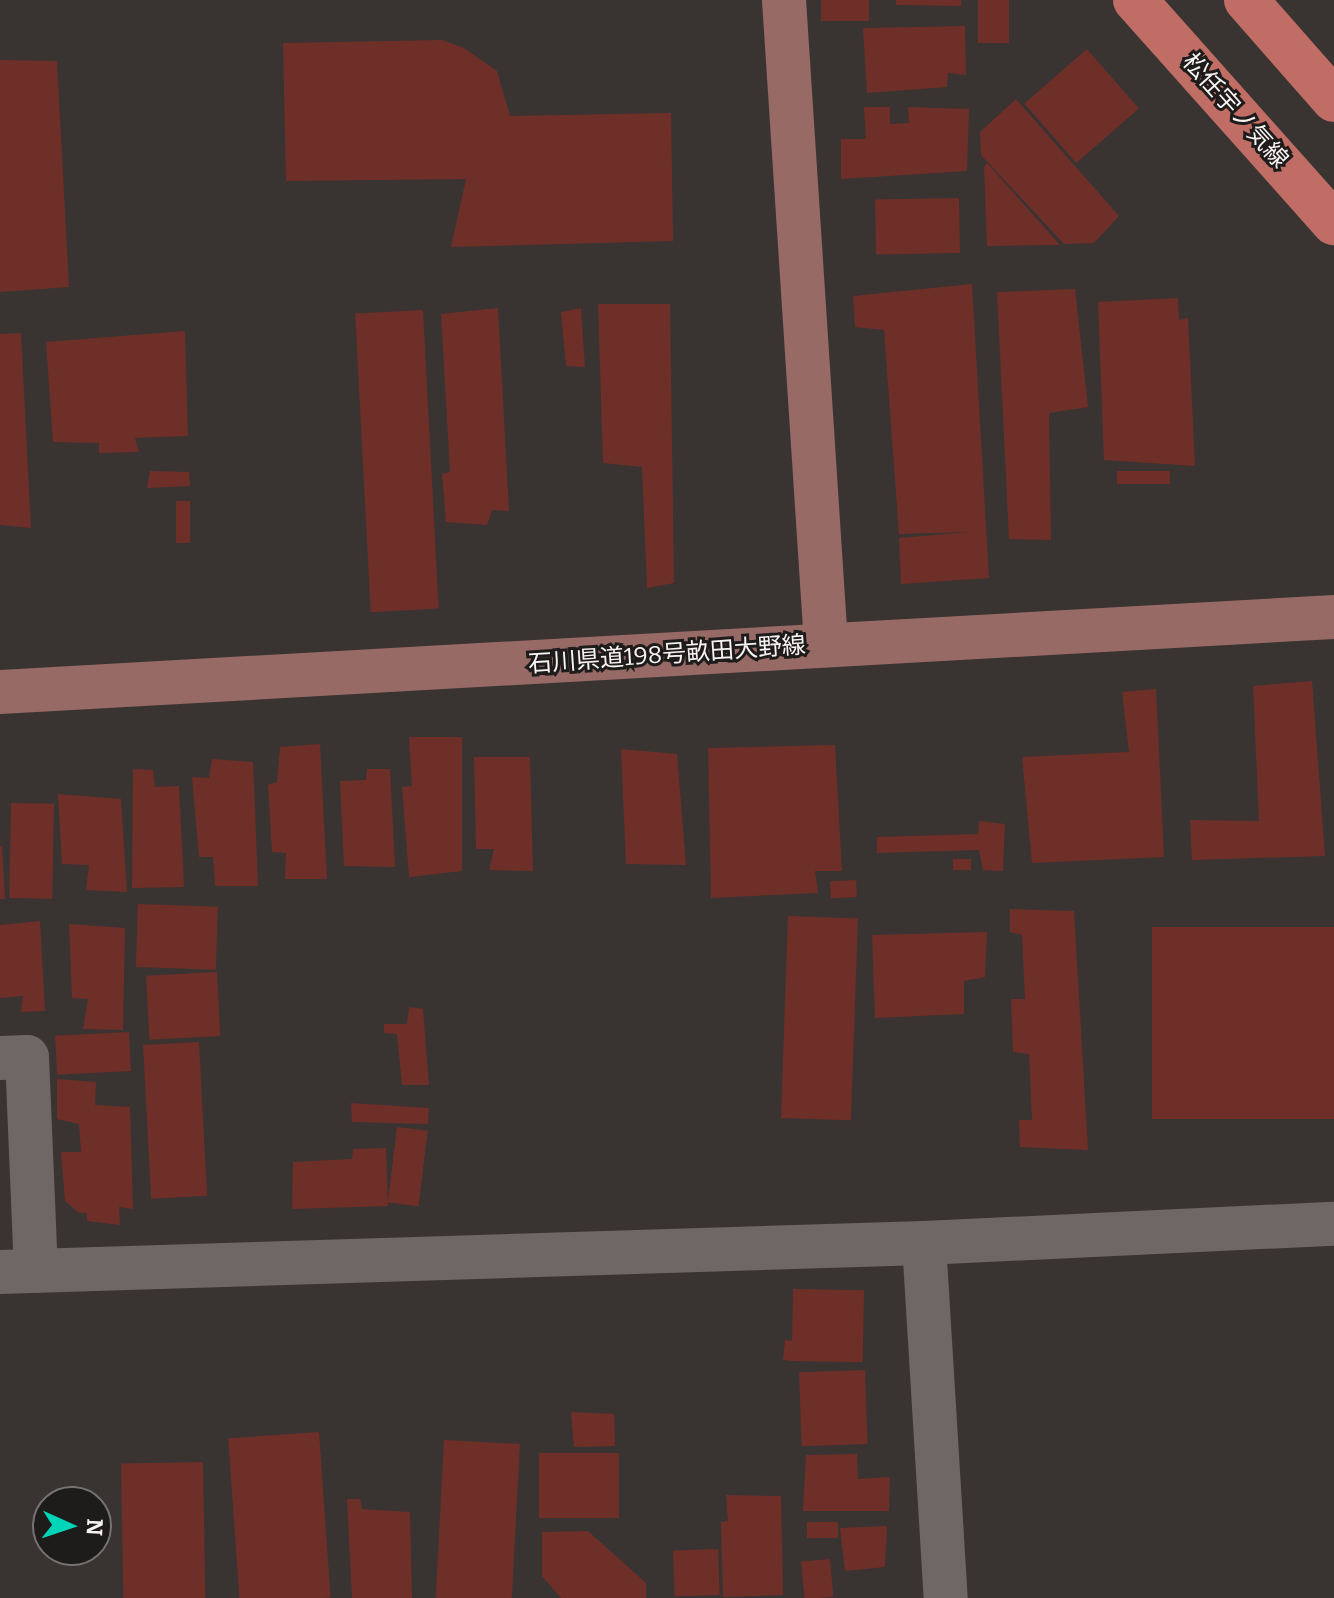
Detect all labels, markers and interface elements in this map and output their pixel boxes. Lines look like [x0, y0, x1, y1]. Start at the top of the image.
street label: 松任宇ノ気線 [1176, 48, 1294, 174]
street label: 石川県道198号畝田大野線 [527, 631, 807, 679]
north arrow [32, 1486, 112, 1566]
text: N [81, 1518, 108, 1536]

